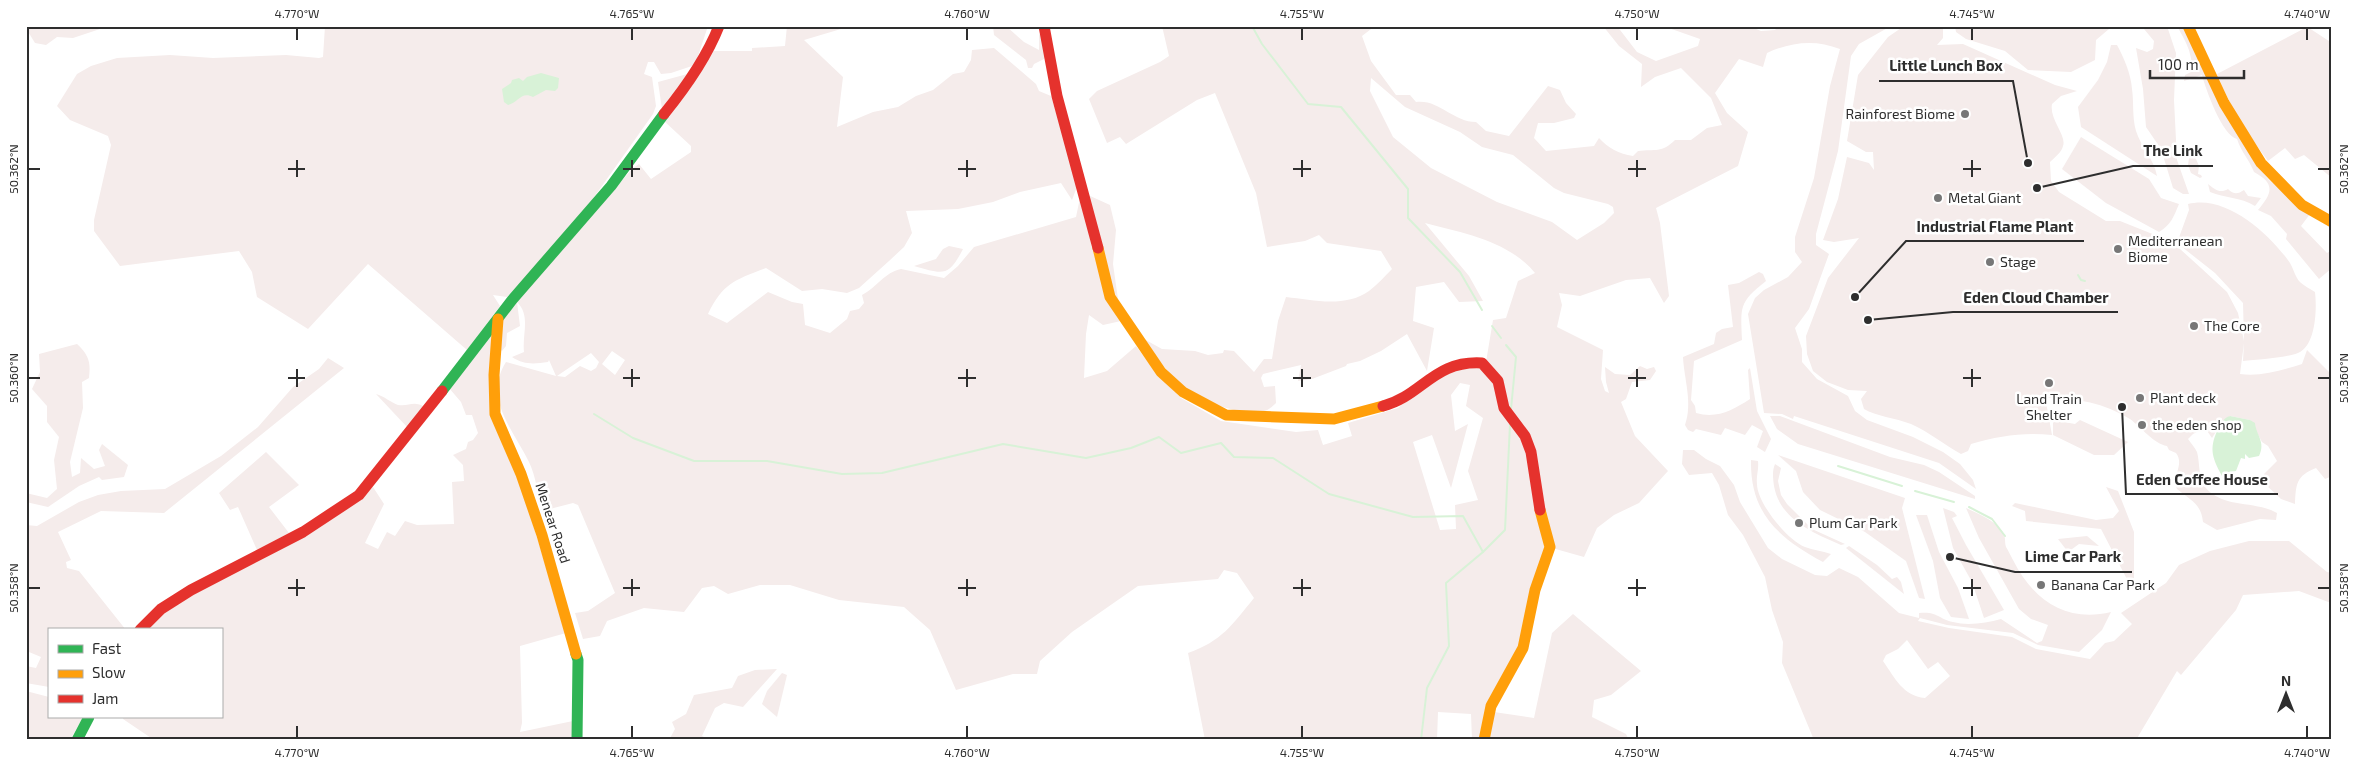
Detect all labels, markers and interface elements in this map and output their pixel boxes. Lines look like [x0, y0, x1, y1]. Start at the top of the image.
text: 4.770°W [275, 6, 319, 20]
text: 4.765°W [610, 6, 654, 20]
text: 4.760°W [944, 6, 990, 20]
text: 4.755°W [1280, 6, 1324, 20]
text: 4.750°W [1614, 6, 1660, 20]
text: 4.745°W [1949, 6, 1995, 20]
text: 4.740°W [2284, 6, 2330, 20]
scale bar [2150, 48, 2244, 80]
callout: Little Lunch Box [1879, 51, 2013, 81]
text: 100 m [2158, 55, 2199, 73]
text: Little Lunch Box [1889, 56, 2003, 74]
place label: Rainforest Biome [1845, 105, 1955, 122]
marker: Rainforest Biome [1959, 108, 1971, 120]
callout: The Link [2133, 136, 2213, 166]
text: The Link [2143, 141, 2203, 159]
text: 50.362°N [6, 144, 20, 194]
text: 50.362°N [2336, 144, 2350, 194]
place label: Metal Giant [1948, 189, 2021, 206]
marker: Metal Giant [1932, 192, 1944, 204]
callout: Industrial Flame Plant [1906, 211, 2084, 241]
text: Industrial Flame Plant [1917, 217, 2073, 235]
place label: Mediterranean Biome [2128, 232, 2223, 265]
marker: Mediterranean Biome [2112, 243, 2124, 255]
place label: Stage [2000, 253, 2036, 270]
marker: Stage [1984, 256, 1996, 268]
callout: Eden Cloud Chamber [1953, 282, 2118, 312]
text: Eden Cloud Chamber [1963, 288, 2109, 306]
place label: The Core [2204, 317, 2260, 334]
marker: The Core [2188, 320, 2200, 332]
text: 50.360°N [6, 353, 20, 403]
text: 50.360°N [2336, 353, 2350, 403]
marker: Land Train Shelter [2043, 377, 2055, 389]
place label: Plant deck [2150, 389, 2216, 406]
place label: Land Train Shelter [2016, 390, 2082, 423]
marker: Plant deck [2134, 392, 2146, 404]
place label: the eden shop [2152, 416, 2242, 433]
marker: the eden shop [2136, 419, 2148, 431]
callout: Eden Coffee House [2126, 464, 2278, 494]
text: Eden Coffee House [2136, 470, 2268, 488]
street label: Menear Road [532, 480, 575, 565]
place label: Plum Car Park [1809, 514, 1898, 531]
marker: Plum Car Park [1793, 517, 1805, 529]
callout: Lime Car Park [2015, 542, 2132, 572]
text: Lime Car Park [2025, 547, 2122, 565]
text: 50.358°N [6, 563, 20, 613]
text: 50.358°N [2336, 563, 2350, 613]
place label: Banana Car Park [2051, 576, 2155, 593]
marker: Banana Car Park [2035, 579, 2047, 591]
legend [48, 628, 222, 718]
text: Fast [92, 639, 122, 657]
text: Slow [92, 663, 126, 681]
north arrow [2260, 668, 2310, 718]
text: N [2281, 672, 2291, 689]
text: Jam [92, 689, 118, 707]
text: 4.770°W [275, 745, 319, 759]
text: 4.765°W [610, 745, 654, 759]
text: 4.760°W [944, 745, 990, 759]
text: 4.755°W [1280, 745, 1324, 759]
text: 4.750°W [1614, 745, 1660, 759]
text: 4.745°W [1949, 745, 1995, 759]
text: 4.740°W [2284, 745, 2330, 759]

